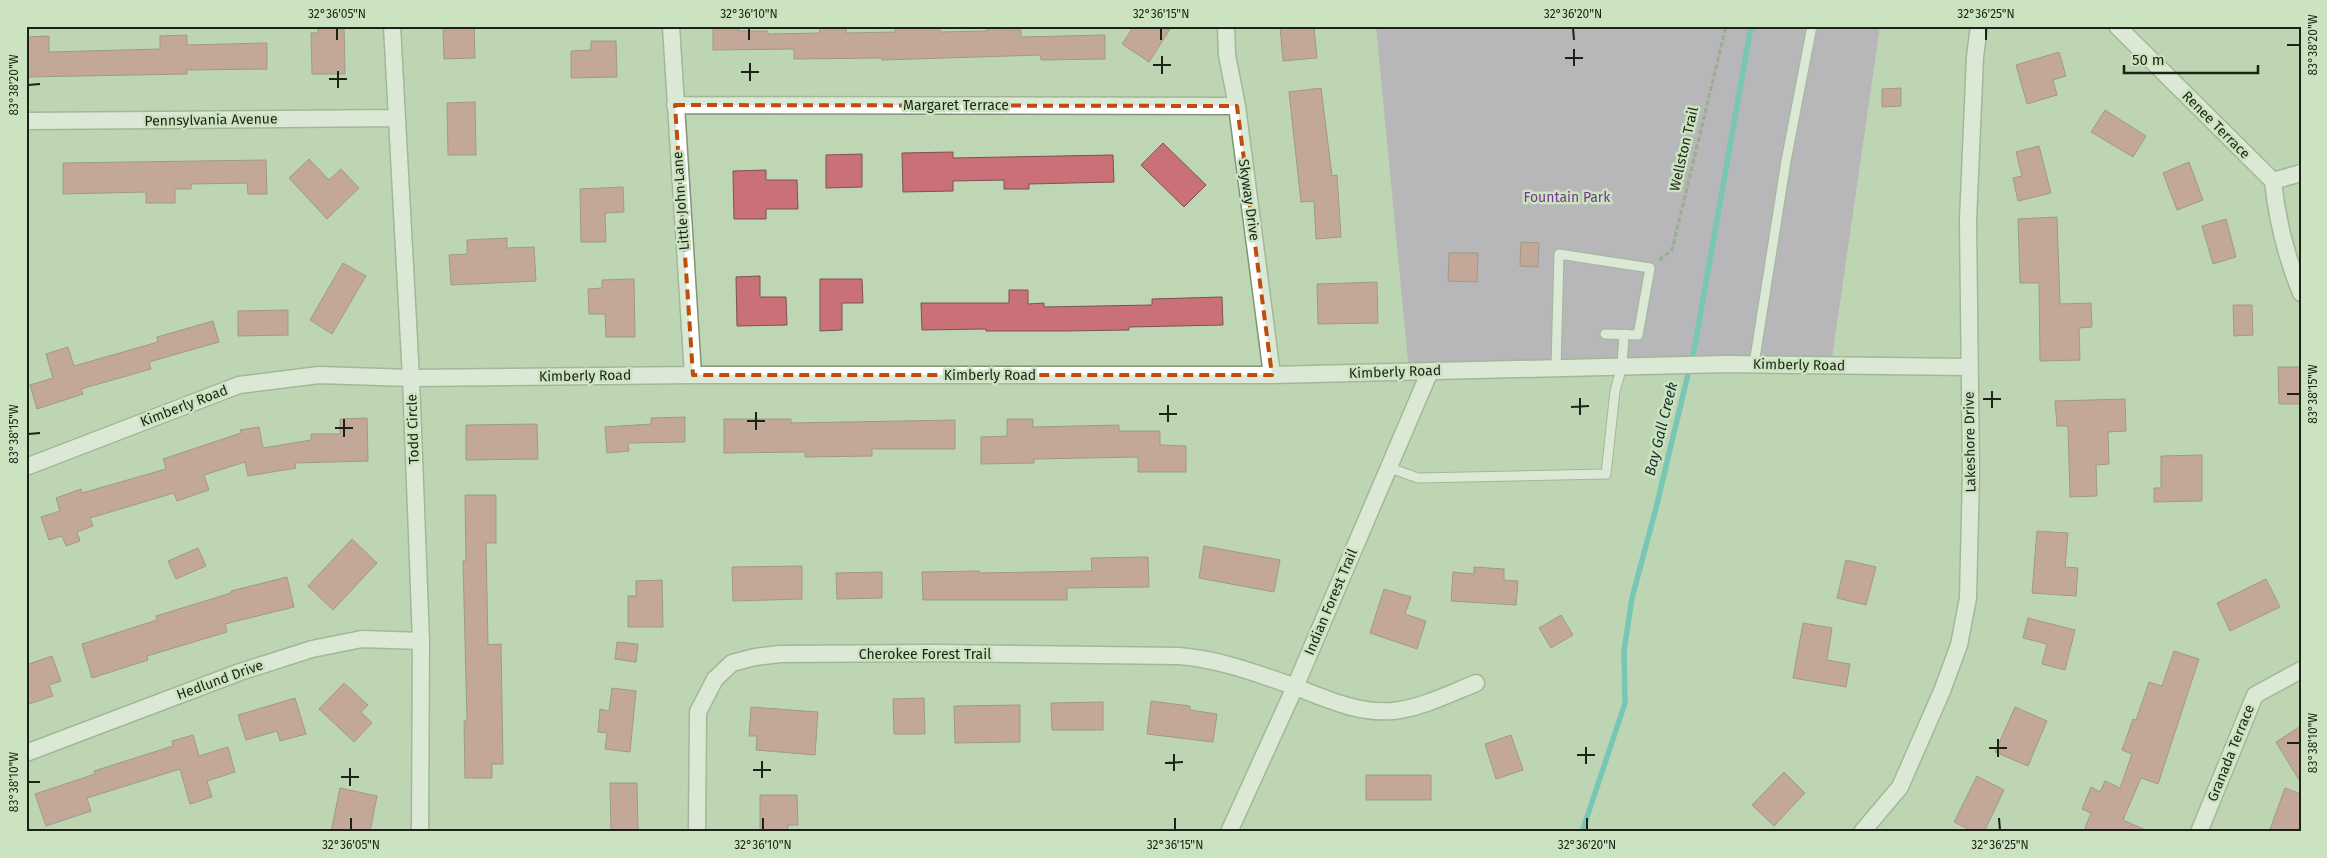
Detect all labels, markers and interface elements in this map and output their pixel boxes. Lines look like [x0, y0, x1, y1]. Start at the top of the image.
text: 32°36'05"N [308, 7, 366, 21]
text: 32°36'10"N [720, 7, 778, 21]
text: 32°36'15"N [1133, 7, 1189, 21]
text: 32°36'20"N [1544, 7, 1602, 21]
text: 32°36'25"N [1957, 7, 2015, 21]
text: 83°38'20"W [2306, 14, 2320, 76]
scale bar [2124, 42, 2258, 74]
text: 50 m [2132, 51, 2165, 69]
text: 83°38'20"W [7, 54, 21, 116]
street label: Renee Terrace [2178, 87, 2254, 163]
street label: Margaret Terrace [903, 97, 1009, 114]
street label: Wellston Trail [1666, 105, 1702, 193]
street label: Pennsylvania Avenue [144, 110, 278, 130]
street label: Little John Lane [669, 151, 693, 251]
street label: Skyway Drive [1235, 158, 1263, 242]
park label: Fountain Park [1524, 189, 1611, 206]
street label: Kimberly Road [1753, 356, 1845, 374]
street label: Kimberly Road [1349, 362, 1441, 382]
text: 83°38'15"W [2306, 364, 2320, 424]
street label: Kimberly Road [539, 367, 631, 385]
street label: Kimberly Road [944, 367, 1036, 384]
water label: Bay Gall Creek [1641, 380, 1681, 478]
street label: Kimberly Road [138, 382, 230, 430]
street label: Lakeshore Drive [1961, 391, 1979, 493]
street label: Todd Circle [403, 394, 423, 464]
text: 83°38'15"W [7, 404, 21, 464]
street label: Indian Forest Trail [1301, 546, 1361, 658]
street label: Cherokee Forest Trail [859, 646, 991, 663]
street label: Hedlund Drive [174, 656, 266, 704]
street label: Granada Terrace [2204, 702, 2258, 804]
text: 83°38'10"W [2306, 713, 2320, 773]
text: 83°38'10"W [7, 752, 21, 812]
text: 32°36'05"N [322, 838, 380, 852]
text: 32°36'10"N [734, 838, 792, 852]
text: 32°36'15"N [1147, 838, 1203, 852]
text: 32°36'20"N [1558, 838, 1616, 852]
text: 32°36'25"N [1971, 838, 2029, 852]

